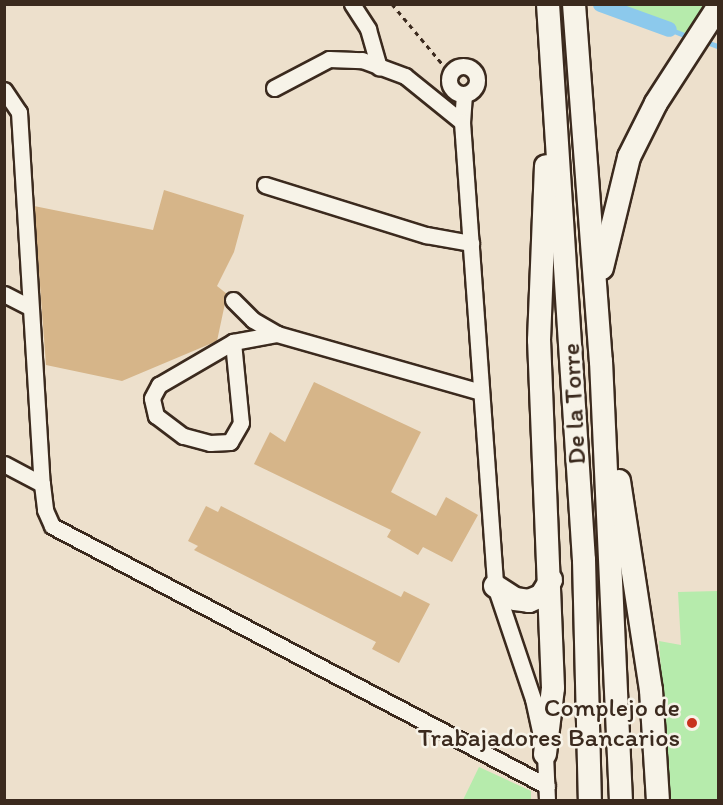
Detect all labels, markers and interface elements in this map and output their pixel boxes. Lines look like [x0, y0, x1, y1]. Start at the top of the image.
street label: De la Torre [555, 343, 593, 465]
place label: Complejo de Trabajadores Bancarios [418, 692, 680, 754]
marker: Complejo de Trabajadores Bancarios [685, 716, 699, 730]

